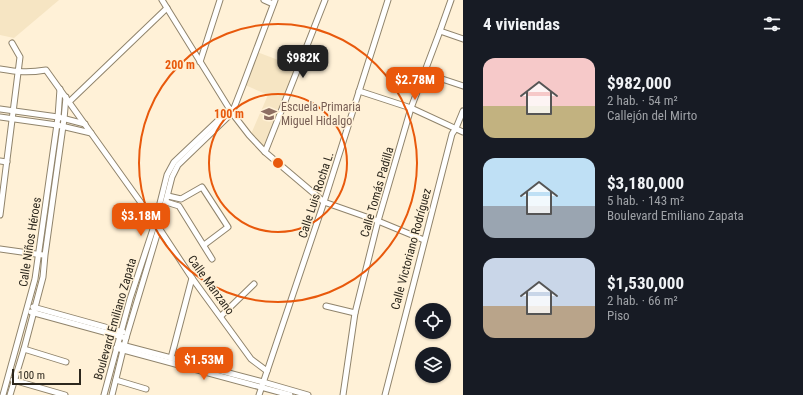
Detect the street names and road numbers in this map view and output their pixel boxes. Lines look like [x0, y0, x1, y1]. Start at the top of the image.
street label: Calle Tomás Padilla [357, 145, 397, 239]
street label: Calle Luis Rocha L. [295, 150, 337, 240]
street label: Calle Victoriano Rodríguez [388, 187, 434, 311]
street label: Calle Niños Héroes [16, 196, 44, 288]
street label: Calle Manzano [185, 253, 237, 317]
street label: Boulevard Emiliano Zapata [91, 256, 139, 382]

